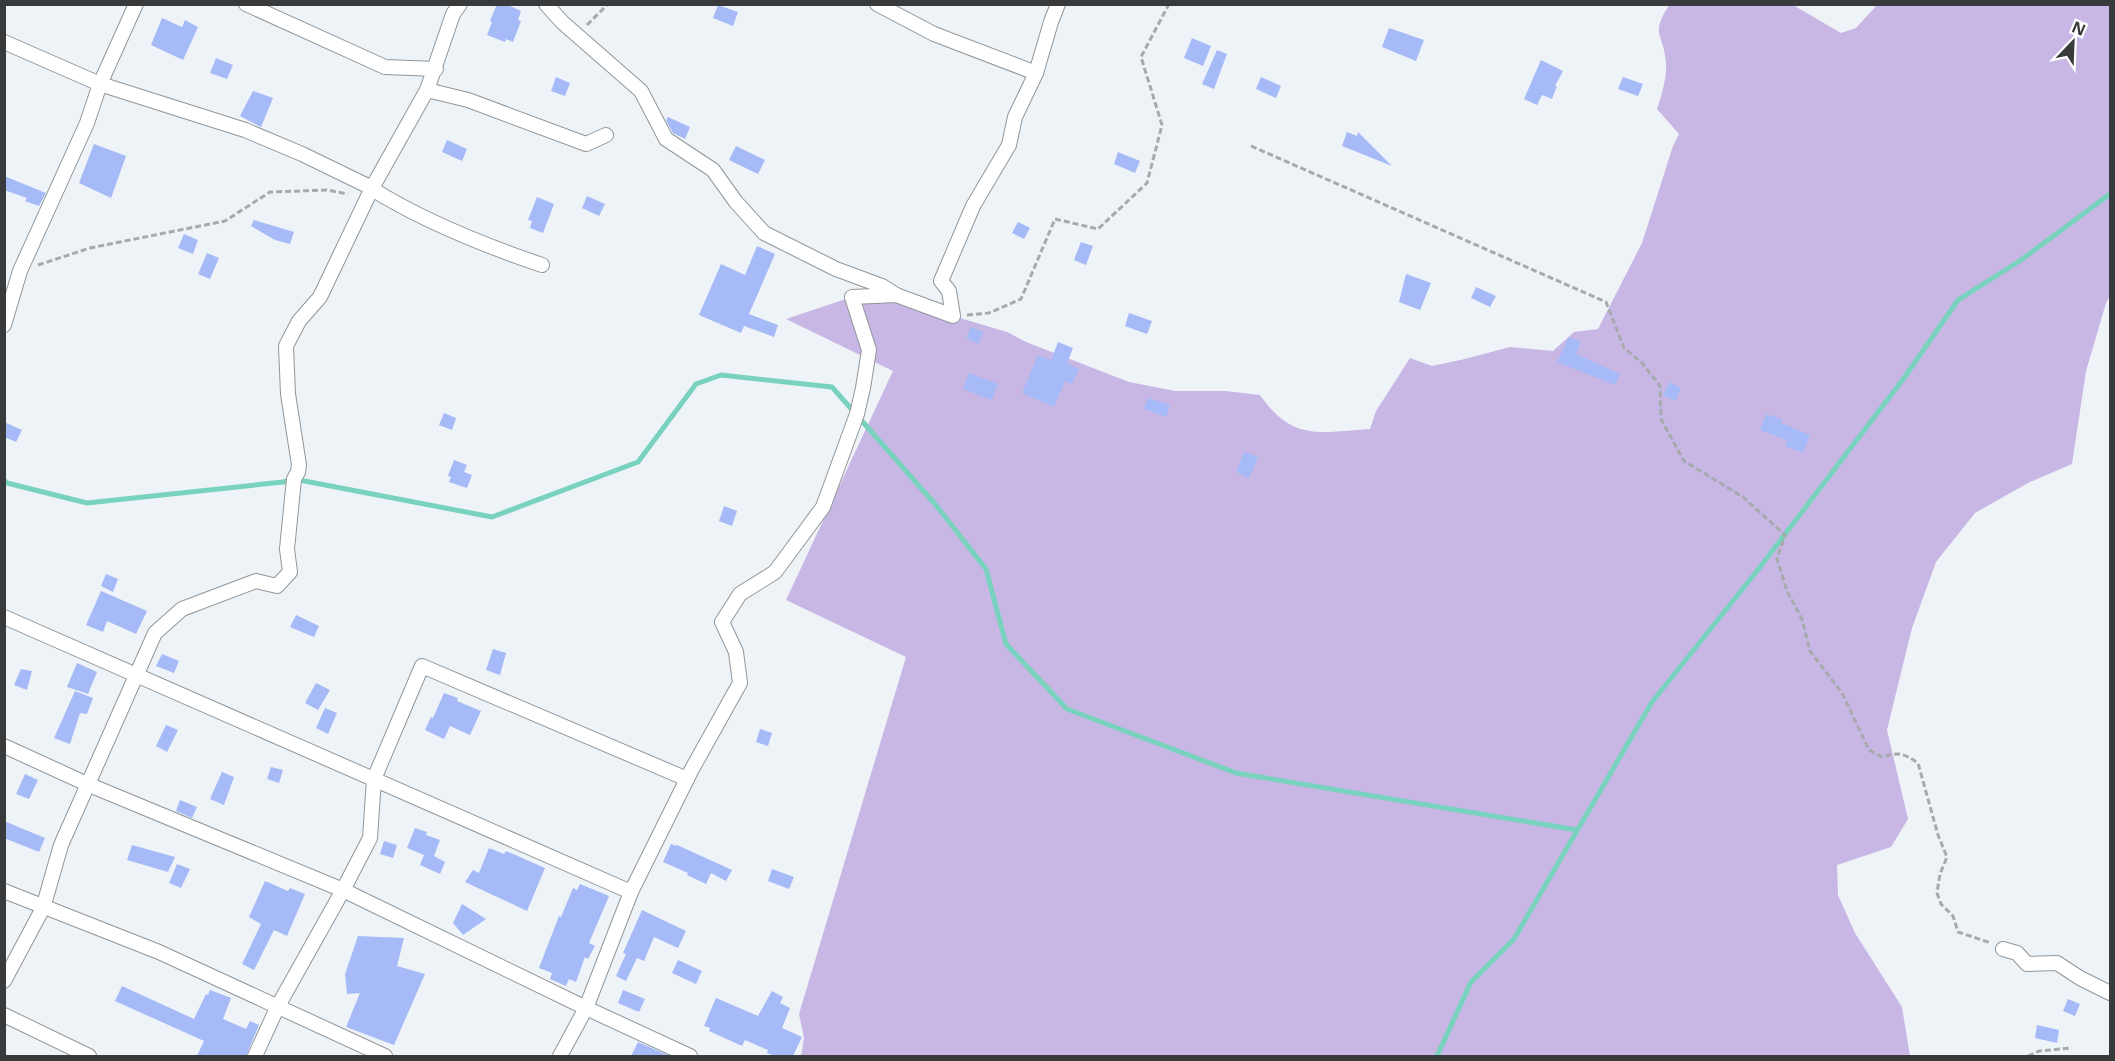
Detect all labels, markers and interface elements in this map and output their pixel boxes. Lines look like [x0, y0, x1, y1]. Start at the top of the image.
north arrow [2043, 12, 2103, 72]
text: N [2069, 16, 2089, 41]

